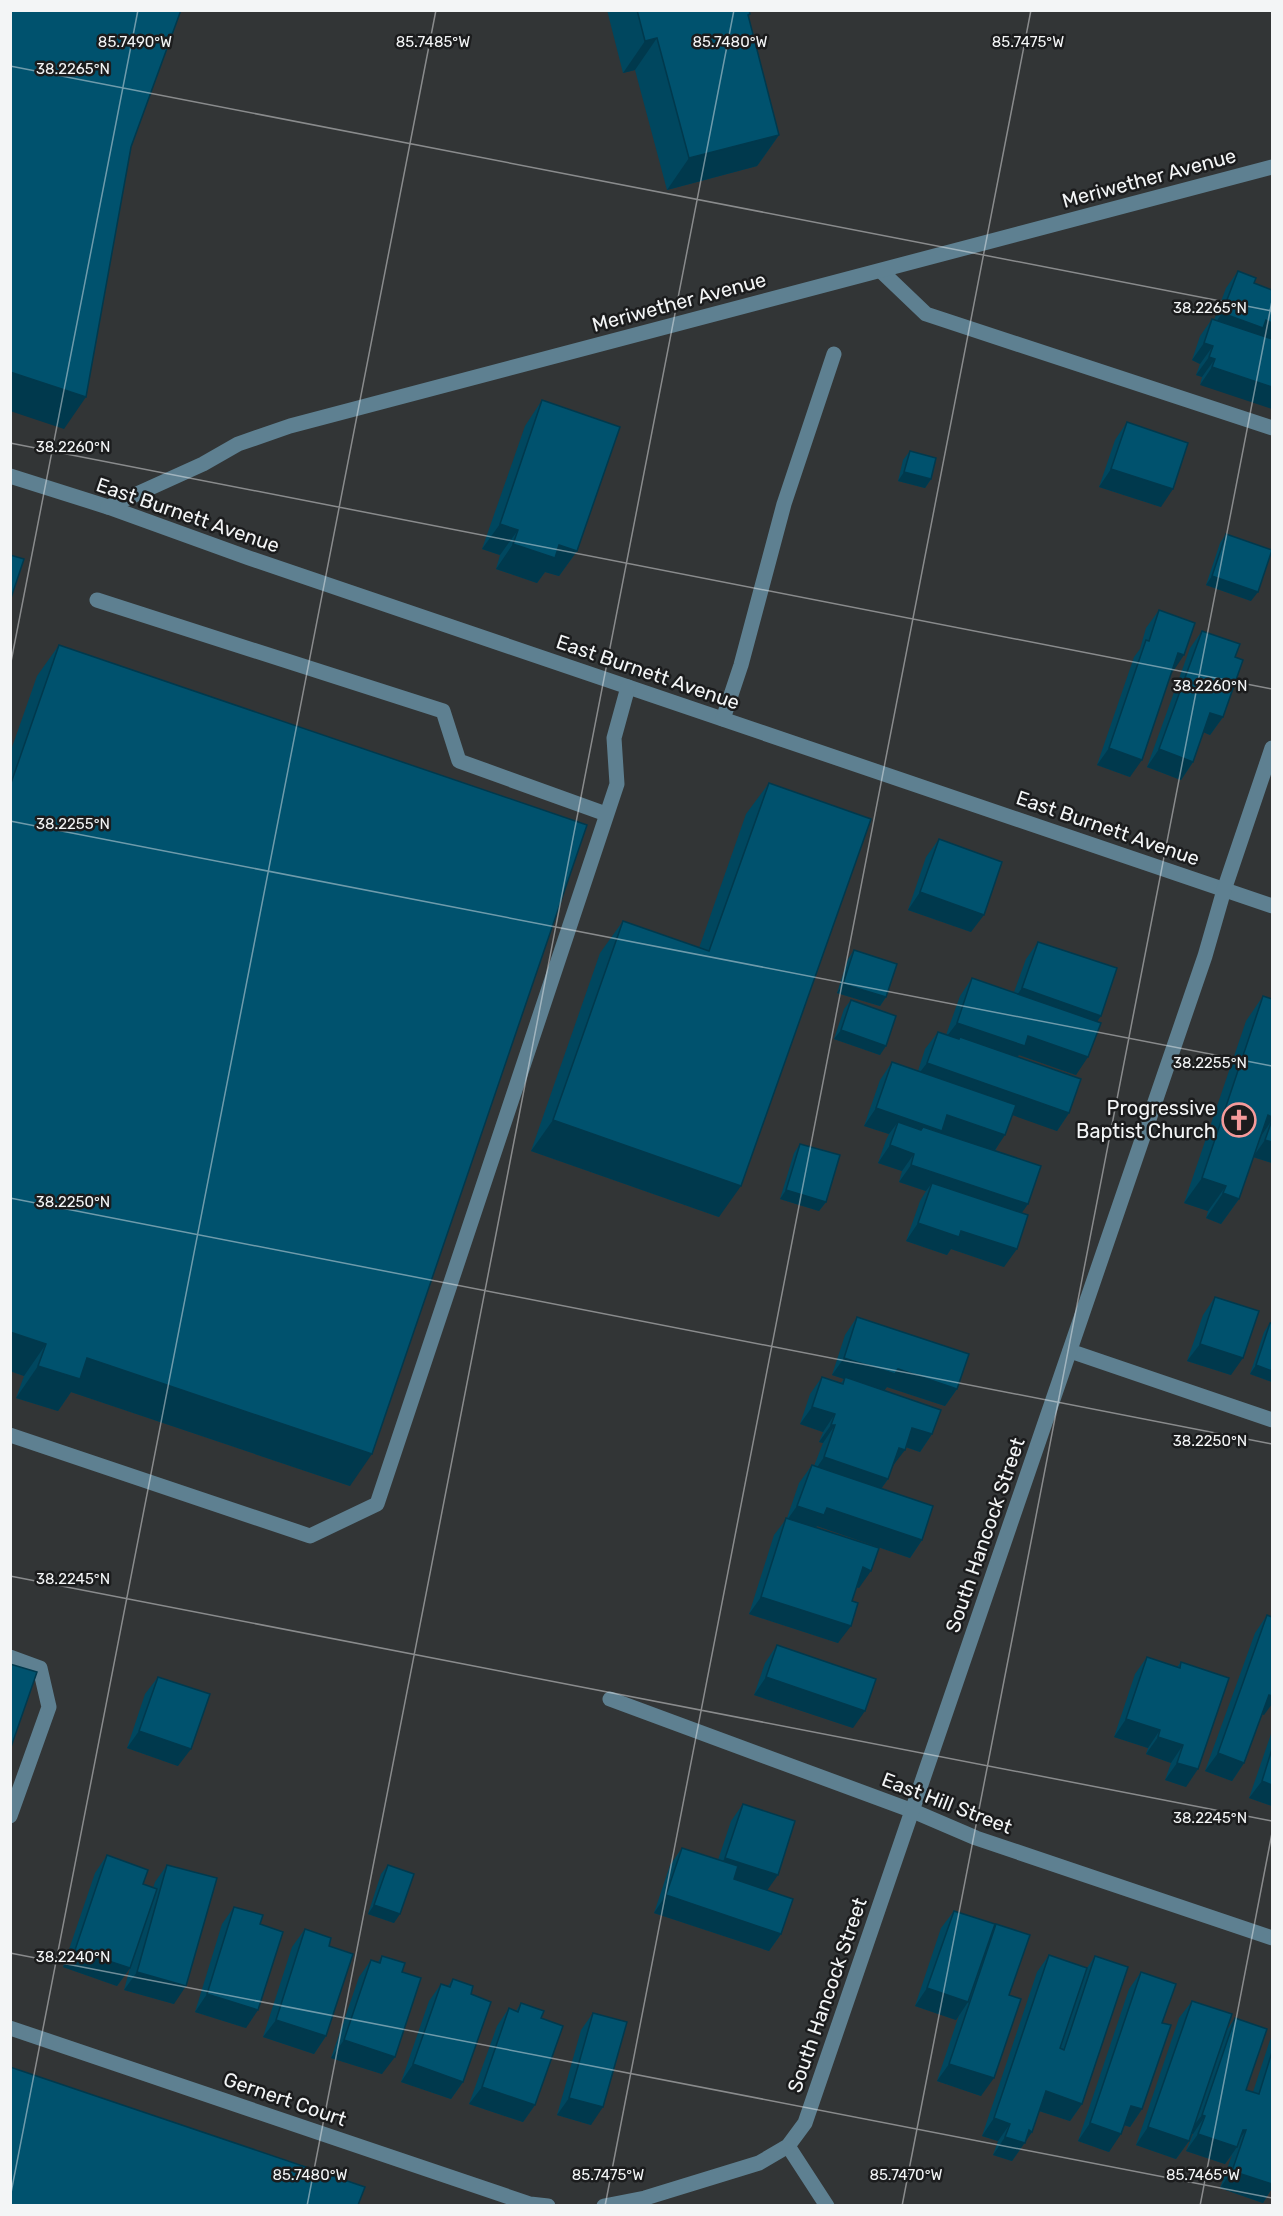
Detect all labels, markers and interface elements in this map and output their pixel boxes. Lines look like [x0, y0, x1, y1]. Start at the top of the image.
text: 85.7490°W [98, 33, 172, 51]
text: 85.7485°W [396, 33, 470, 51]
text: 85.7480°W [692, 33, 768, 51]
text: 85.7475°W [992, 33, 1064, 51]
text: 38.2265°N [36, 60, 110, 78]
street label: Meriwether Avenue [1059, 143, 1239, 213]
street label: Meriwether Avenue [589, 267, 769, 337]
text: 38.2265°N [1173, 299, 1247, 317]
text: 38.2260°N [36, 438, 110, 456]
street label: East Burnett Avenue [93, 472, 283, 558]
street label: East Burnett Avenue [553, 629, 743, 715]
text: 38.2260°N [1173, 677, 1247, 695]
street label: East Burnett Avenue [1013, 785, 1203, 871]
text: 38.2255°N [36, 815, 110, 833]
text: 38.2255°N [1173, 1054, 1247, 1072]
place label: Progressive Baptist Church [1076, 1096, 1216, 1143]
church icon: Progressive Baptist Church [1221, 1102, 1257, 1138]
text: 38.2250°N [36, 1193, 110, 1211]
text: 38.2250°N [1173, 1432, 1247, 1450]
street label: South Hancock Street [940, 1434, 1030, 1636]
text: 38.2245°N [36, 1570, 110, 1588]
street label: East Hill Street [878, 1767, 1016, 1839]
text: 38.2245°N [1173, 1809, 1247, 1827]
street label: South Hancock Street [782, 1894, 872, 2096]
text: 38.2240°N [36, 1948, 110, 1966]
street label: Gernert Court [220, 2067, 350, 2131]
text: 85.7480°W [272, 2166, 348, 2184]
text: 85.7475°W [572, 2166, 644, 2184]
text: 85.7470°W [870, 2166, 942, 2184]
text: 85.7465°W [1166, 2166, 1240, 2184]

